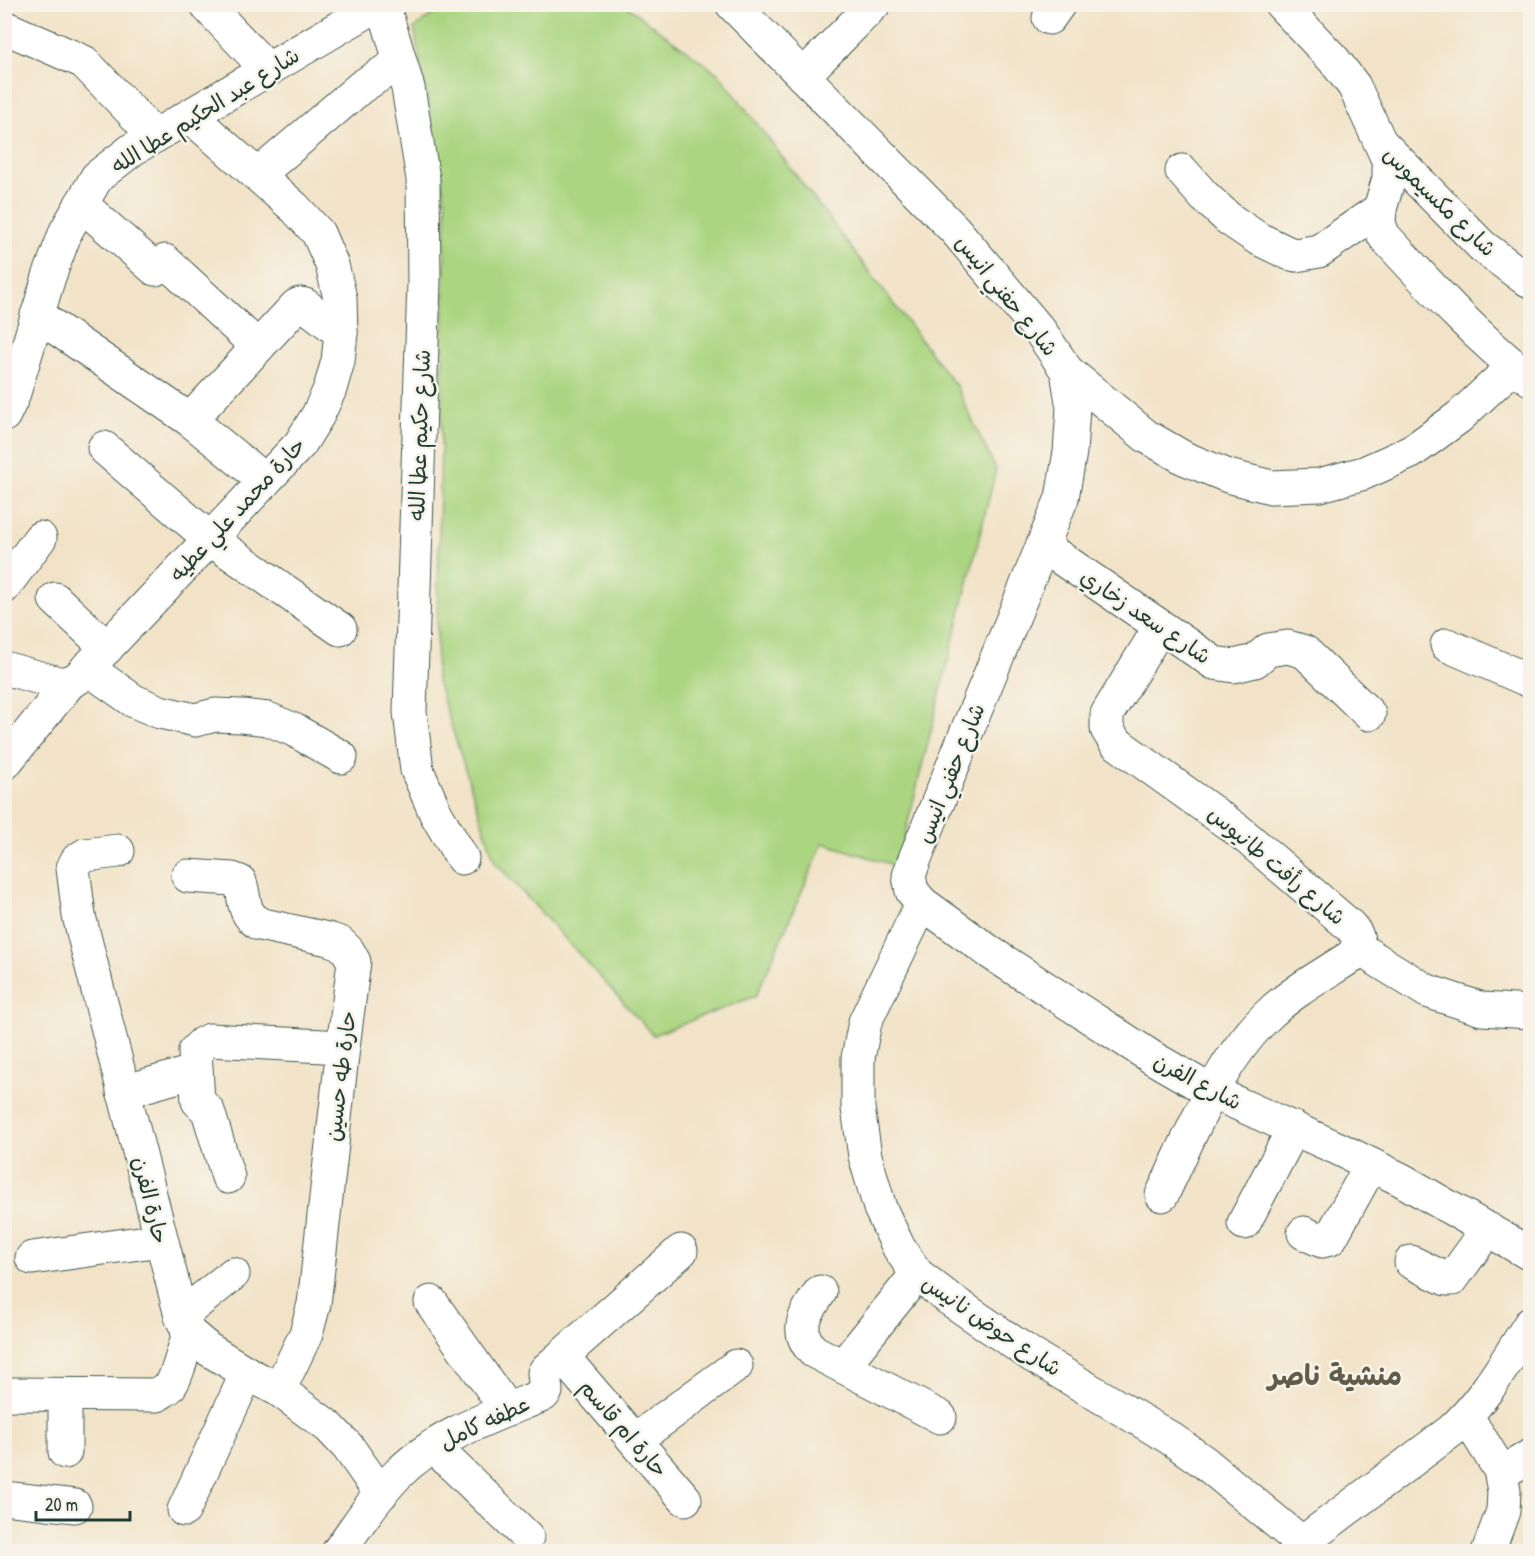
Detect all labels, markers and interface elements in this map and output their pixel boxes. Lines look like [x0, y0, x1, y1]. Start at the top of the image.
street label: شارع عبد الحكيم عطا الله [105, 40, 306, 182]
street label: شارع مكسيموس [1376, 139, 1503, 263]
street label: شارع حفني انيس [945, 228, 1065, 365]
street label: شارع حكيم عطا الله [401, 349, 439, 521]
street label: حارة محمد علي عطيه [162, 430, 316, 591]
street label: شارع سعد زخاري [1074, 561, 1217, 672]
street label: شارع حفني انيس [908, 699, 996, 849]
street label: شارع رأفت طانيوس [1201, 798, 1352, 932]
street label: حارة طه حسين [317, 1009, 363, 1143]
street label: شارع الفرن [1148, 1045, 1247, 1118]
street label: حارة الفرن [126, 1153, 176, 1247]
street label: شارع حوض نانيس [916, 1267, 1068, 1384]
district label: منشية ناصر [1265, 1356, 1402, 1394]
street label: حارة ام قاسم [571, 1373, 675, 1485]
street label: عطفه كامل [434, 1388, 534, 1456]
scale bar [36, 1484, 130, 1522]
text: 20 m [45, 1492, 78, 1517]

